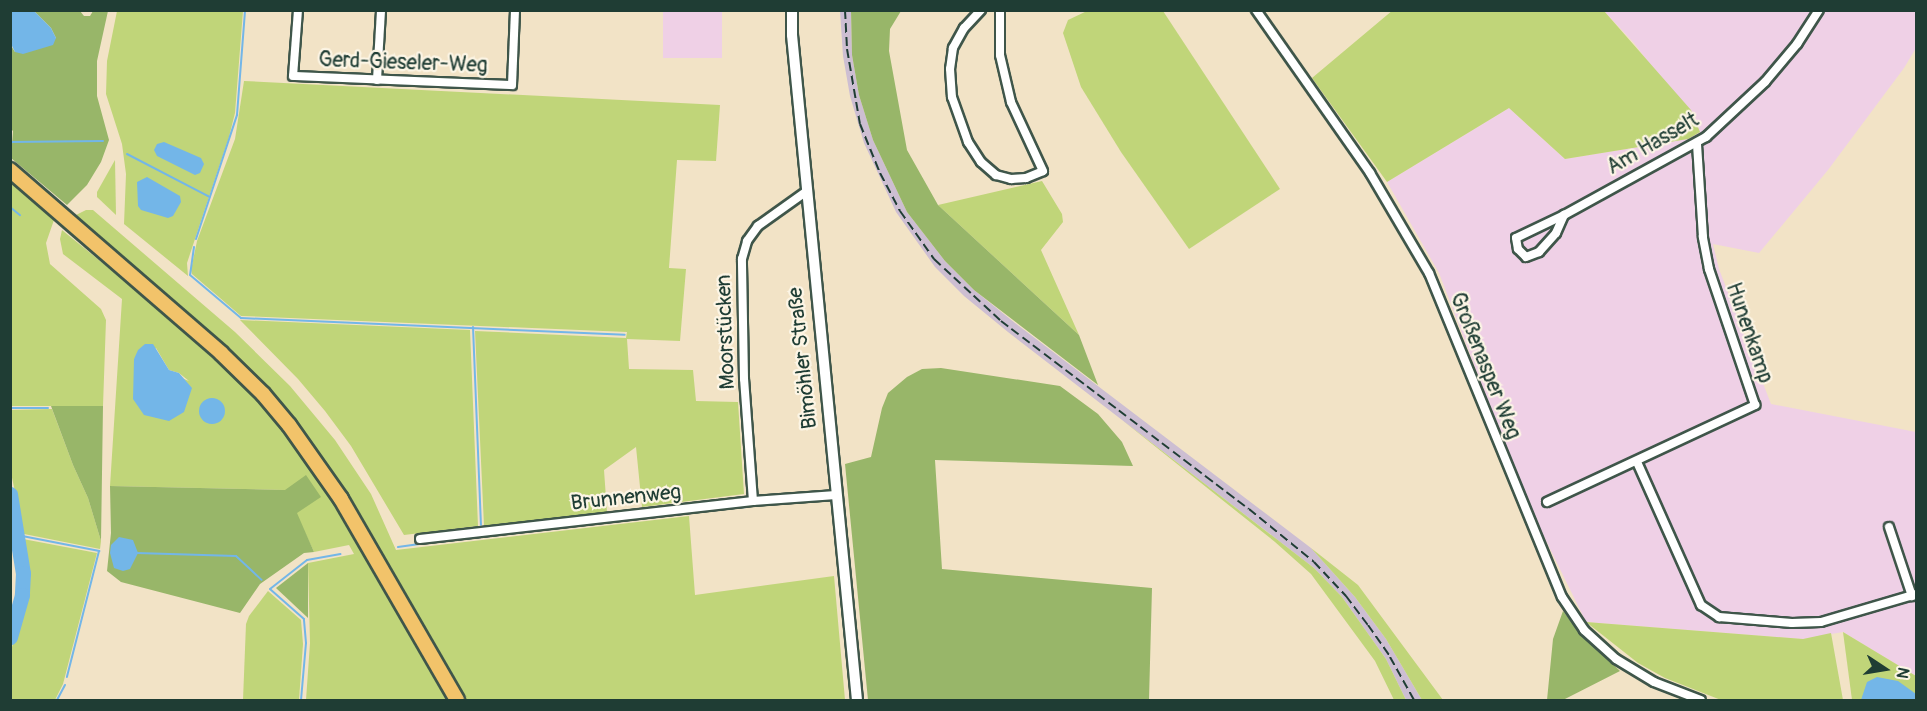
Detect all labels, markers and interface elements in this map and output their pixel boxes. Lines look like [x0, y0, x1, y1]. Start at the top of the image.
street label: Gerd-Gieseler-Weg [318, 47, 488, 79]
street label: Am Hasselt [1603, 108, 1703, 180]
street label: Moorstücken [711, 274, 741, 390]
street label: Hunenkamp [1720, 279, 1778, 387]
street label: Bimöhler Straße [783, 286, 823, 430]
street label: Großenasper Weg [1444, 289, 1526, 443]
street label: Brunnenweg [570, 480, 682, 516]
north arrow [1855, 639, 1915, 699]
text: N [1892, 665, 1914, 680]

